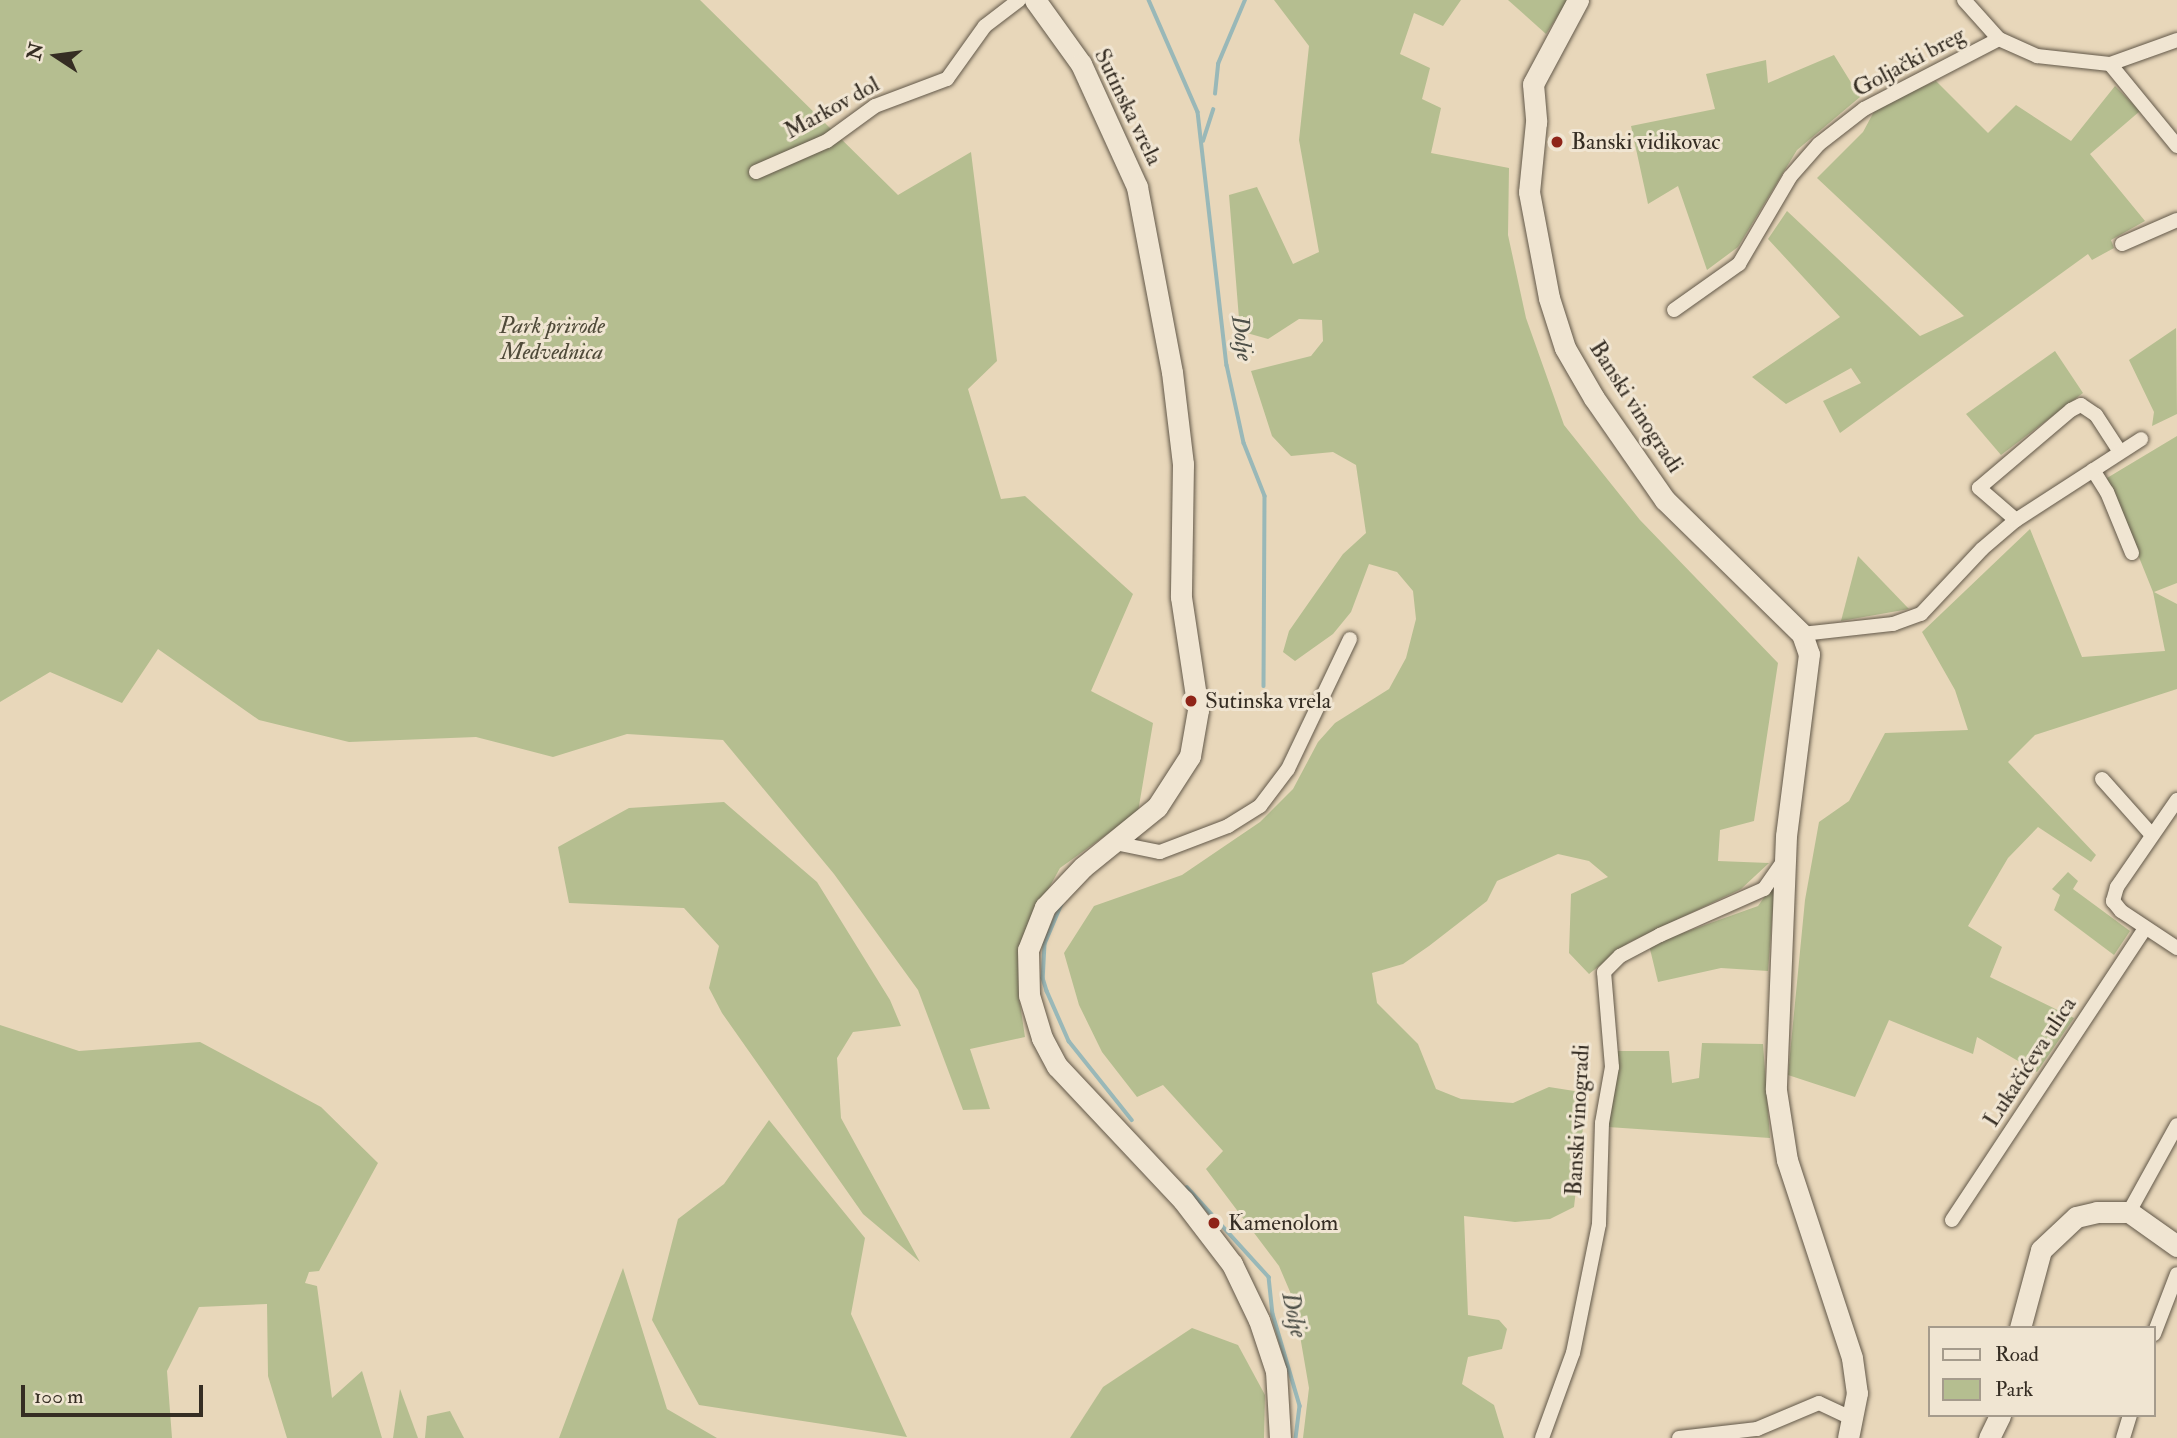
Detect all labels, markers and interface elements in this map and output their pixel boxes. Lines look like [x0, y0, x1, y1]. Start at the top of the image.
north arrow [21, 21, 91, 91]
street label: Goljački breg [1848, 21, 1970, 103]
text: N [22, 40, 49, 62]
street label: Sutinska vrela [1088, 44, 1168, 170]
street label: Markov dol [780, 71, 884, 145]
place label: Banski vidikovac [1571, 128, 1721, 156]
marker: Banski vidikovac [1549, 134, 1565, 150]
park label: Park prirode Medvednica [499, 312, 605, 366]
water label: Dolje [1225, 314, 1259, 362]
street label: Banski vinogradi [1583, 336, 1689, 478]
place label: Sutinska vrela [1205, 687, 1331, 715]
marker: Sutinska vrela [1183, 693, 1199, 709]
street label: Lukačićeva ulica [1978, 992, 2082, 1132]
street label: Banski vinogradi [1560, 1043, 1596, 1197]
place label: Kamenolom [1228, 1209, 1338, 1237]
marker: Kamenolom [1206, 1215, 1222, 1231]
water label: Dolje [1275, 1290, 1313, 1340]
legend [1928, 1326, 2156, 1417]
text: Road [1995, 1341, 2039, 1368]
scale bar [24, 1372, 206, 1416]
text: Park [1995, 1376, 2033, 1403]
text: 100 m [34, 1383, 84, 1410]

